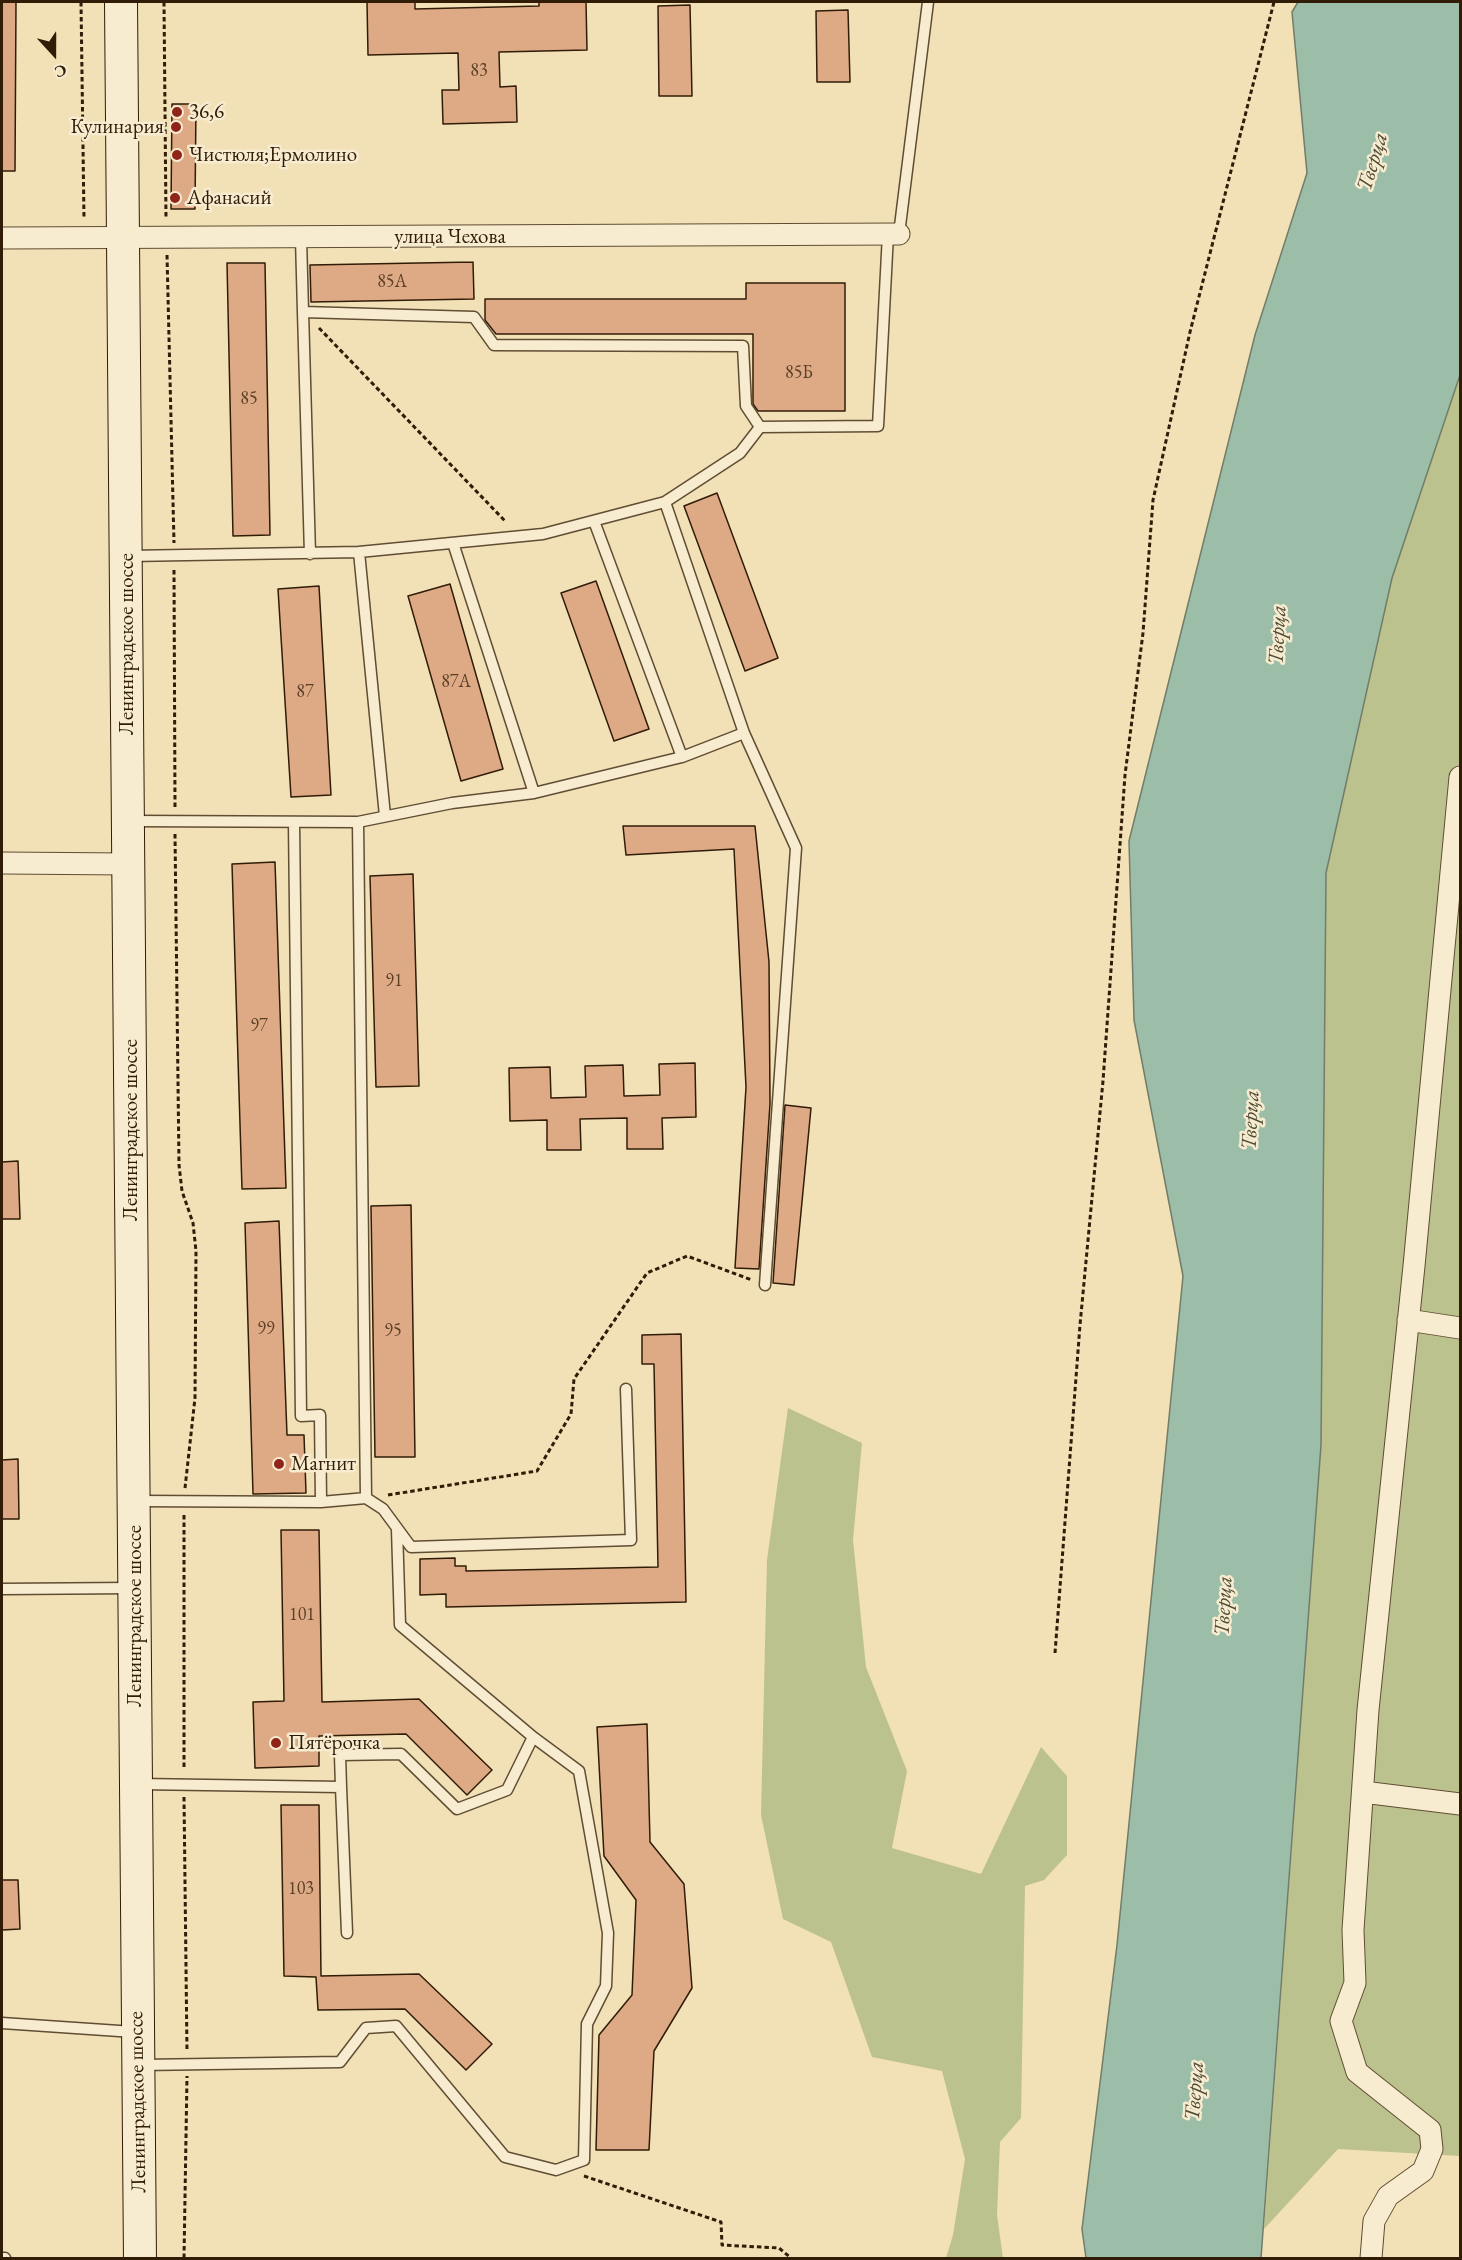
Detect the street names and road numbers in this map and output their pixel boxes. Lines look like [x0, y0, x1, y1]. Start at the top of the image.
street label: улица Чехова [394, 224, 506, 250]
street label: Ленинградское шоссе [114, 553, 140, 735]
street label: Ленинградское шоссе [118, 1039, 144, 1221]
street label: Ленинградское шоссе [122, 1525, 148, 1707]
street label: Ленинградское шоссе [124, 2011, 152, 2193]

